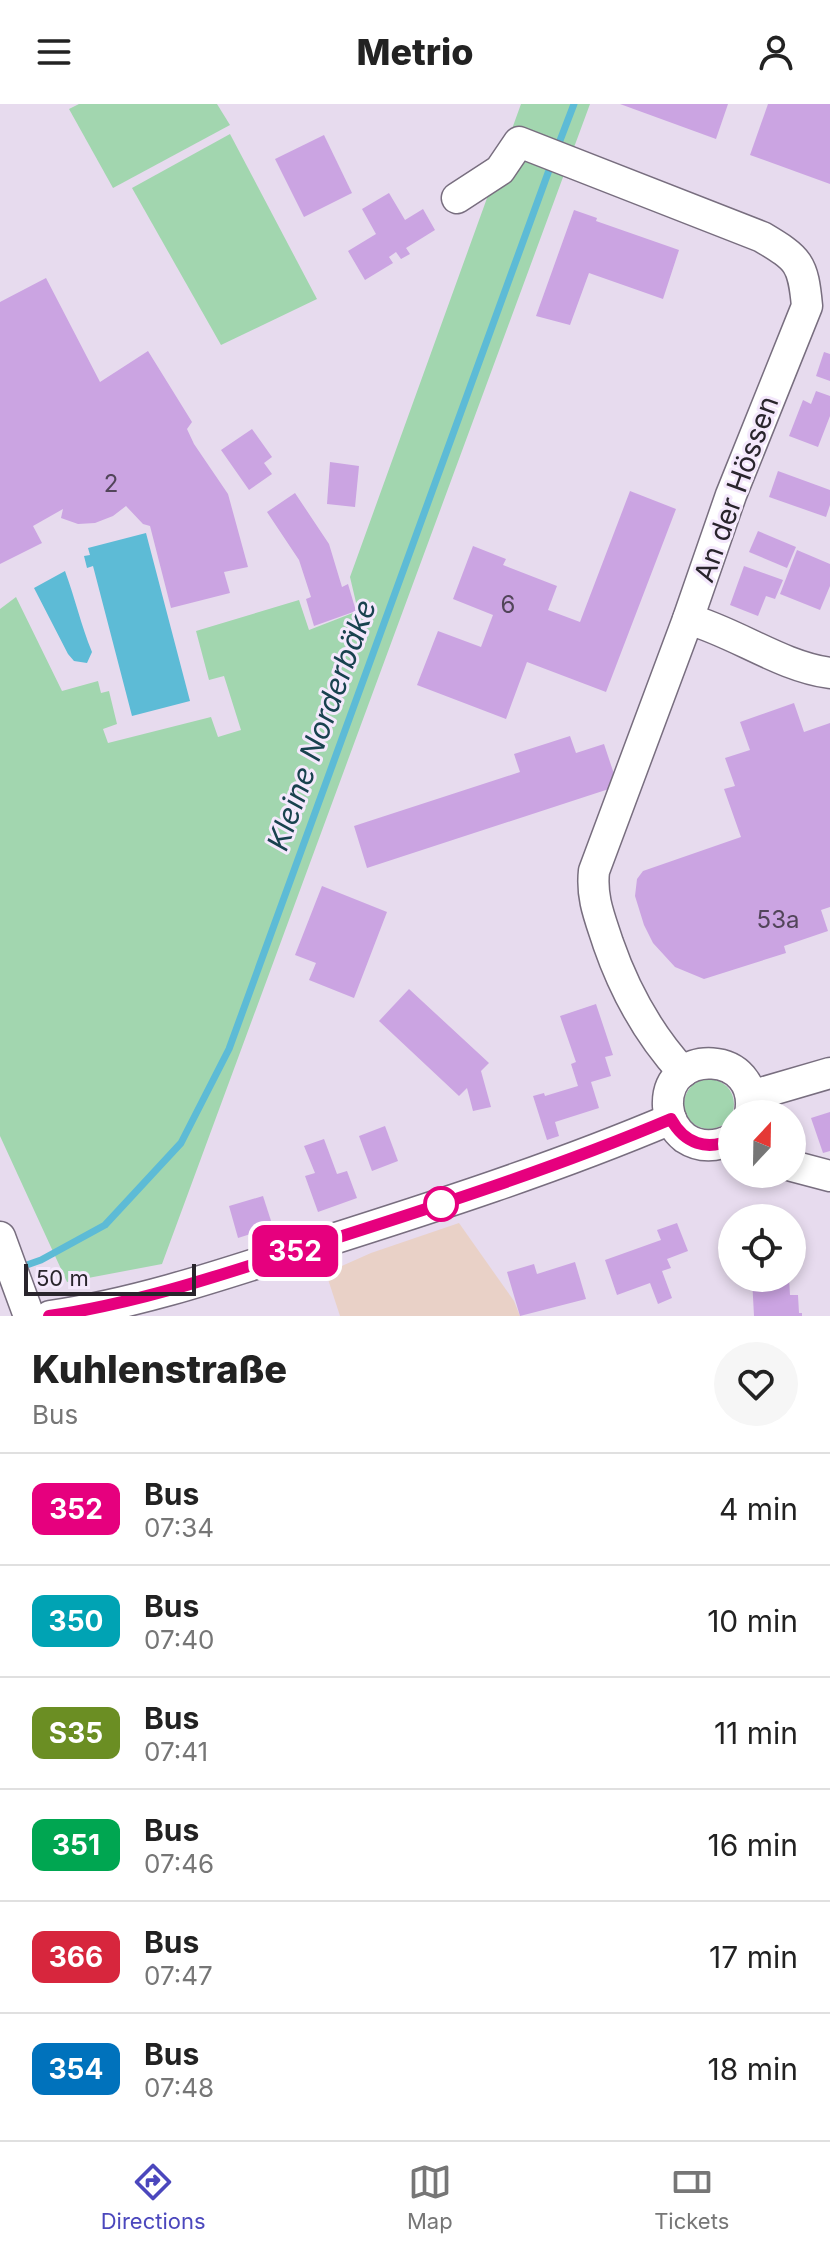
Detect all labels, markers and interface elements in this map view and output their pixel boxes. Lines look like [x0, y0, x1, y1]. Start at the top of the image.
icon: menu [32, 30, 76, 74]
text: Metrio [356, 30, 474, 74]
icon: person [754, 30, 798, 74]
street label: An der Hössen [687, 391, 785, 587]
house number: 2 [104, 469, 118, 498]
house number: 6 [501, 590, 515, 619]
water label: Kleine Norderbäke [259, 594, 383, 855]
house number: 53a [757, 905, 799, 934]
north arrow [718, 1100, 806, 1188]
map controls [718, 1100, 806, 1292]
unlabelled marker [424, 1187, 458, 1221]
button: locate [718, 1204, 806, 1292]
line badge: 352 [249, 1225, 341, 1277]
text: 352 [268, 1234, 322, 1268]
scale bar [24, 1260, 196, 1296]
text: 50 m [36, 1265, 89, 1291]
button: heart [714, 1342, 798, 1426]
text: Kuhlenstraße [32, 1346, 287, 1392]
text: Bus [32, 1399, 78, 1430]
text: Bus [144, 1476, 199, 1512]
text: 4 min [719, 1491, 798, 1527]
text: 352 [49, 1492, 103, 1526]
text: 07:34 [144, 1512, 214, 1543]
text: Bus [144, 1588, 199, 1624]
text: 10 min [707, 1603, 798, 1639]
text: 350 [49, 1604, 103, 1638]
text: 07:40 [144, 1624, 214, 1655]
text: Bus [144, 1700, 199, 1736]
text: 11 min [714, 1715, 798, 1751]
text: S35 [49, 1716, 103, 1750]
text: 07:41 [144, 1736, 208, 1767]
text: Bus [144, 1812, 199, 1848]
text: 16 min [707, 1827, 798, 1863]
text: 351 [52, 1828, 100, 1862]
text: 07:46 [144, 1848, 214, 1879]
text: Bus [144, 1924, 199, 1960]
text: 17 min [709, 1939, 798, 1975]
text: 366 [49, 1940, 103, 1974]
text: 07:47 [144, 1960, 213, 1991]
text: Bus [144, 2036, 199, 2072]
text: 18 min [708, 2051, 798, 2087]
text: 354 [49, 2052, 103, 2086]
text: 07:48 [144, 2072, 214, 2103]
tab: Directions [101, 2160, 206, 2234]
tab: Map [407, 2160, 453, 2234]
tab: Tickets [654, 2160, 729, 2234]

